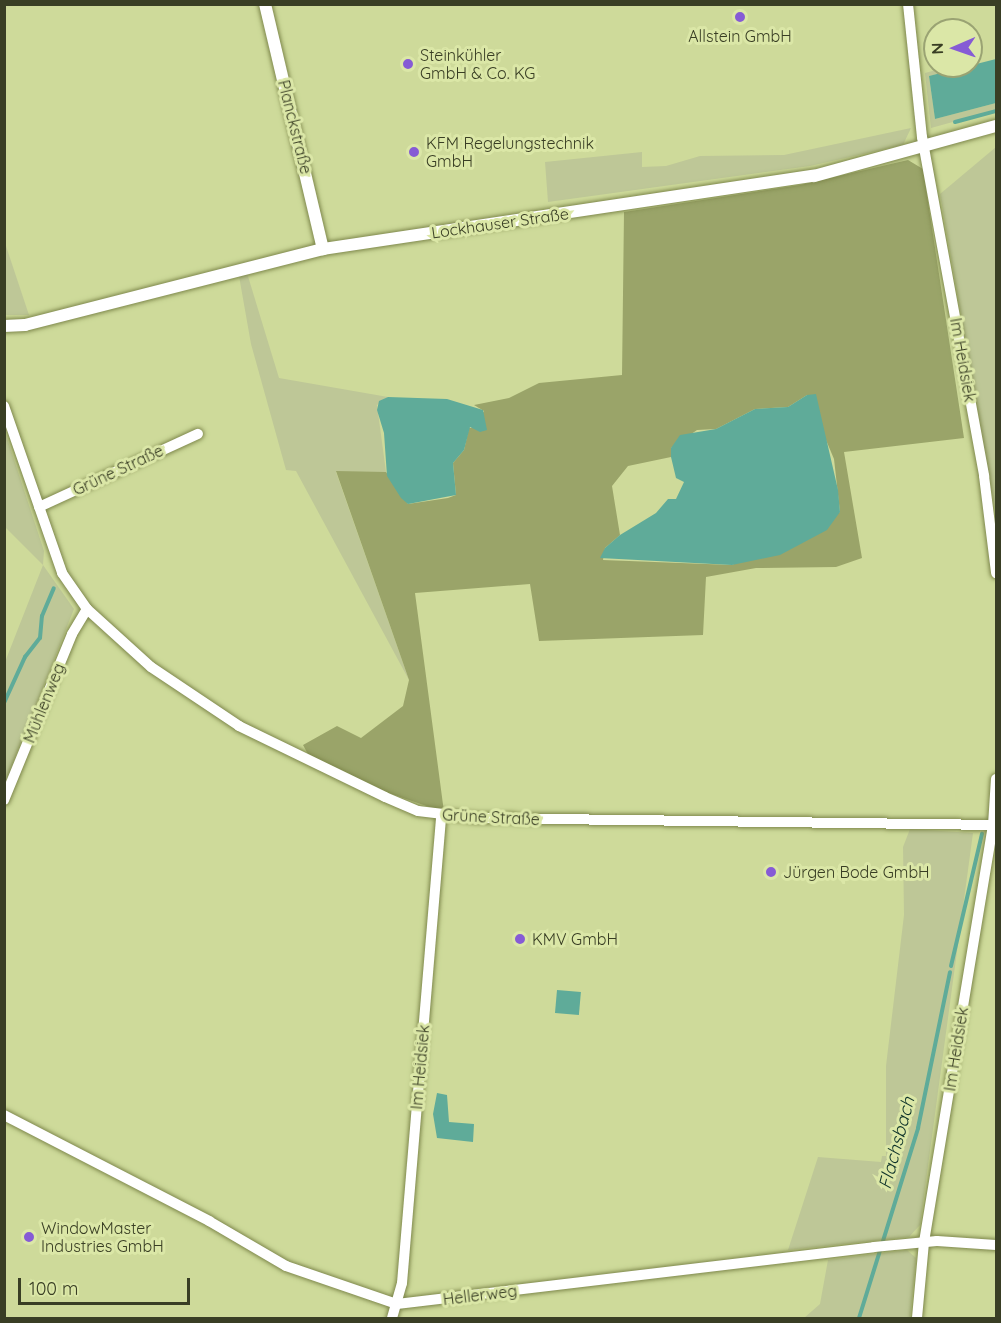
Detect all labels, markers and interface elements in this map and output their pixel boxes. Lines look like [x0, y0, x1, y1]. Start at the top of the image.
marker: Allstein GmbH [733, 10, 747, 24]
north arrow [923, 18, 983, 78]
place label: Allstein GmbH [688, 26, 792, 46]
text: N [927, 42, 947, 55]
place label: Steinkühler GmbH & Co. KG [420, 45, 535, 83]
marker: Steinkühler GmbH & Co. KG [401, 57, 415, 71]
street label: Planckstraße [274, 78, 316, 176]
place label: KFM Regelungstechnik GmbH [426, 133, 594, 171]
marker: KFM Regelungstechnik GmbH [407, 145, 421, 159]
street label: Lockhauser Straße [430, 204, 570, 242]
street label: Im Heidsiek [946, 316, 980, 404]
street label: Grüne Straße [70, 441, 166, 499]
street label: Mühlenweg [19, 660, 69, 746]
street label: Grüne Straße [442, 805, 540, 829]
place label: Jürgen Bode GmbH [783, 862, 930, 882]
marker: Jürgen Bode GmbH [764, 865, 778, 879]
place label: KMV GmbH [532, 929, 618, 949]
marker: KMV GmbH [513, 932, 527, 946]
street label: Im Heidsiek [940, 1005, 972, 1093]
street label: Im Heidsiek [407, 1024, 433, 1110]
water label: Flachsbach [874, 1095, 920, 1191]
place label: WindowMaster Industries GmbH [41, 1218, 164, 1256]
marker: WindowMaster Industries GmbH [22, 1230, 36, 1244]
scale bar [21, 1266, 194, 1304]
text: 100 m [29, 1277, 78, 1300]
street label: Hellerweg [442, 1281, 518, 1309]

